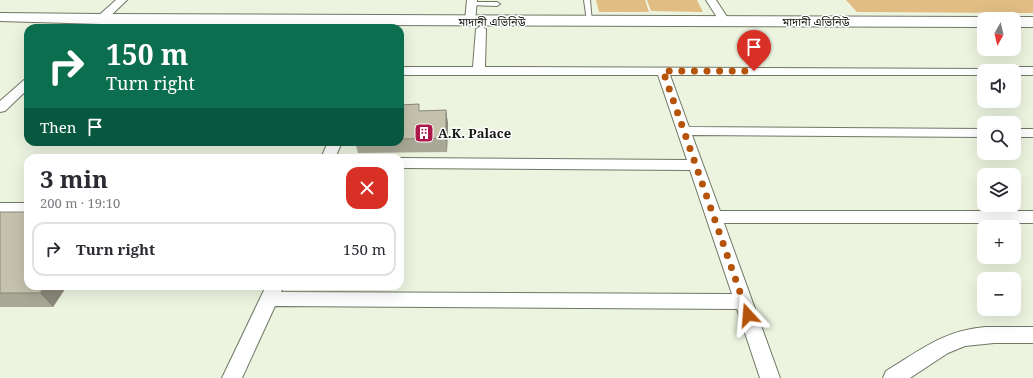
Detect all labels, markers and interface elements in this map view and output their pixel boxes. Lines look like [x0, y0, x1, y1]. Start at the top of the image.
north arrow [977, 12, 1021, 56]
map controls [977, 12, 1021, 316]
street label: মাদানী এভিনিউ [457, 14, 526, 29]
street label: মাদানী এভিনিউ [781, 14, 850, 29]
pin [737, 30, 771, 71]
text: 150 m [106, 35, 188, 73]
icon: arrive [743, 36, 765, 58]
icon: right [40, 40, 92, 92]
button: sound [977, 64, 1021, 108]
text: Turn right [106, 71, 195, 95]
icon: arrive [84, 116, 106, 138]
button: search [977, 116, 1021, 160]
text: Then [40, 117, 76, 137]
building icon: A.K. Palace [413, 122, 435, 144]
place label: A.K. Palace [438, 124, 511, 142]
text: 3 min [40, 162, 108, 195]
button: close [346, 167, 388, 209]
button: layers [977, 168, 1021, 212]
text: 200 m · 19:10 [40, 194, 120, 212]
button: + [977, 220, 1021, 264]
icon: right [42, 238, 64, 260]
text: Turn right [76, 239, 155, 259]
text: 150 m [343, 239, 386, 259]
button: − [977, 272, 1021, 316]
position arrow [727, 294, 769, 336]

